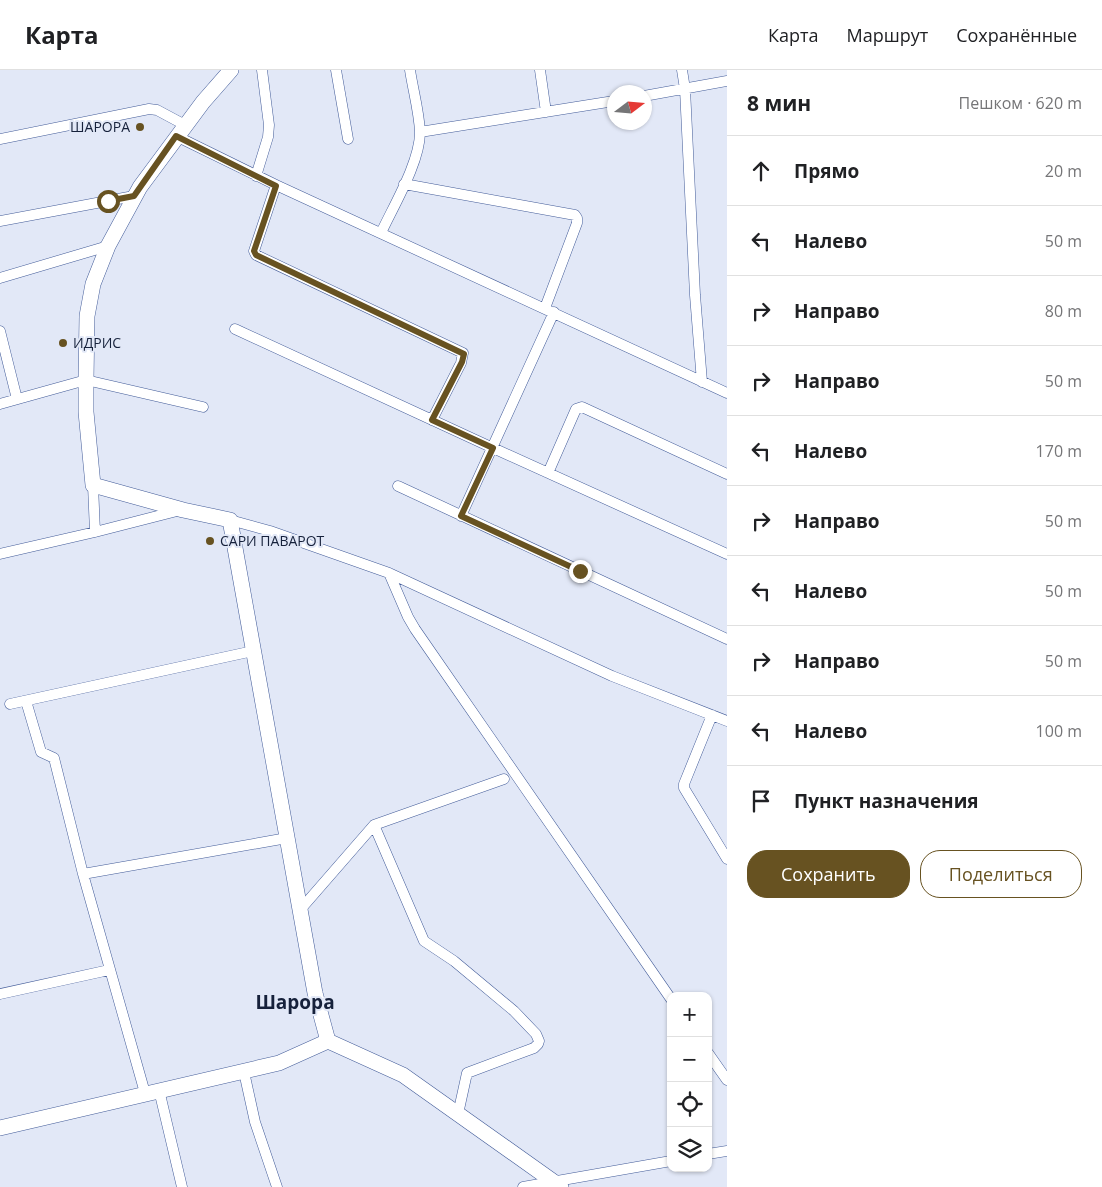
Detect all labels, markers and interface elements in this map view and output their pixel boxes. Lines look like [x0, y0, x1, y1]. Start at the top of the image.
text: Карта [25, 18, 99, 51]
text: Карта [768, 23, 818, 47]
text: Маршрут [846, 23, 928, 47]
text: Сохранённые [956, 23, 1077, 47]
north arrow [607, 85, 652, 130]
text: 8 мин [747, 89, 811, 117]
text: Пешком · 620 m [959, 92, 1082, 114]
place label: ШАРОРА [70, 117, 130, 136]
marker: ШАРОРА [134, 121, 146, 133]
icon: ahead [747, 157, 775, 185]
text: Прямо [794, 158, 859, 184]
text: 20 m [1045, 160, 1082, 182]
route start [97, 190, 120, 213]
icon: left [747, 227, 775, 255]
text: Налево [794, 228, 867, 254]
text: 50 m [1045, 230, 1082, 252]
icon: right [747, 297, 775, 325]
text: Направо [794, 298, 880, 324]
text: 80 m [1045, 300, 1082, 322]
place label: ИДРИС [73, 333, 121, 352]
marker: ИДРИС [57, 337, 69, 349]
icon: right [747, 367, 775, 395]
text: Направо [794, 368, 880, 394]
text: 50 m [1045, 370, 1082, 392]
icon: left [747, 437, 775, 465]
text: Налево [794, 438, 867, 464]
text: 170 m [1036, 440, 1082, 462]
icon: right [747, 507, 775, 535]
text: Направо [794, 508, 880, 534]
text: 50 m [1045, 510, 1082, 532]
place label: САРИ ПАВАРОТ [220, 531, 325, 550]
marker: САРИ ПАВАРОТ [204, 535, 216, 547]
route end [569, 560, 592, 583]
icon: left [747, 577, 775, 605]
text: Налево [794, 578, 867, 604]
text: 50 m [1045, 580, 1082, 602]
icon: right [747, 647, 775, 675]
text: Направо [794, 648, 880, 674]
text: 50 m [1045, 650, 1082, 672]
icon: left [747, 717, 775, 745]
text: Налево [794, 718, 867, 744]
text: 100 m [1036, 720, 1082, 742]
icon: arrive [747, 787, 775, 815]
text: Пункт назначения [794, 788, 979, 814]
button: Сохранить [747, 850, 910, 898]
button: Поделиться [920, 850, 1082, 898]
district label: Шарора [255, 989, 335, 1015]
map controls [667, 992, 712, 1172]
button: + [667, 992, 712, 1037]
button: − [667, 1037, 712, 1082]
button: locate [667, 1082, 712, 1127]
button: layers [667, 1127, 712, 1172]

